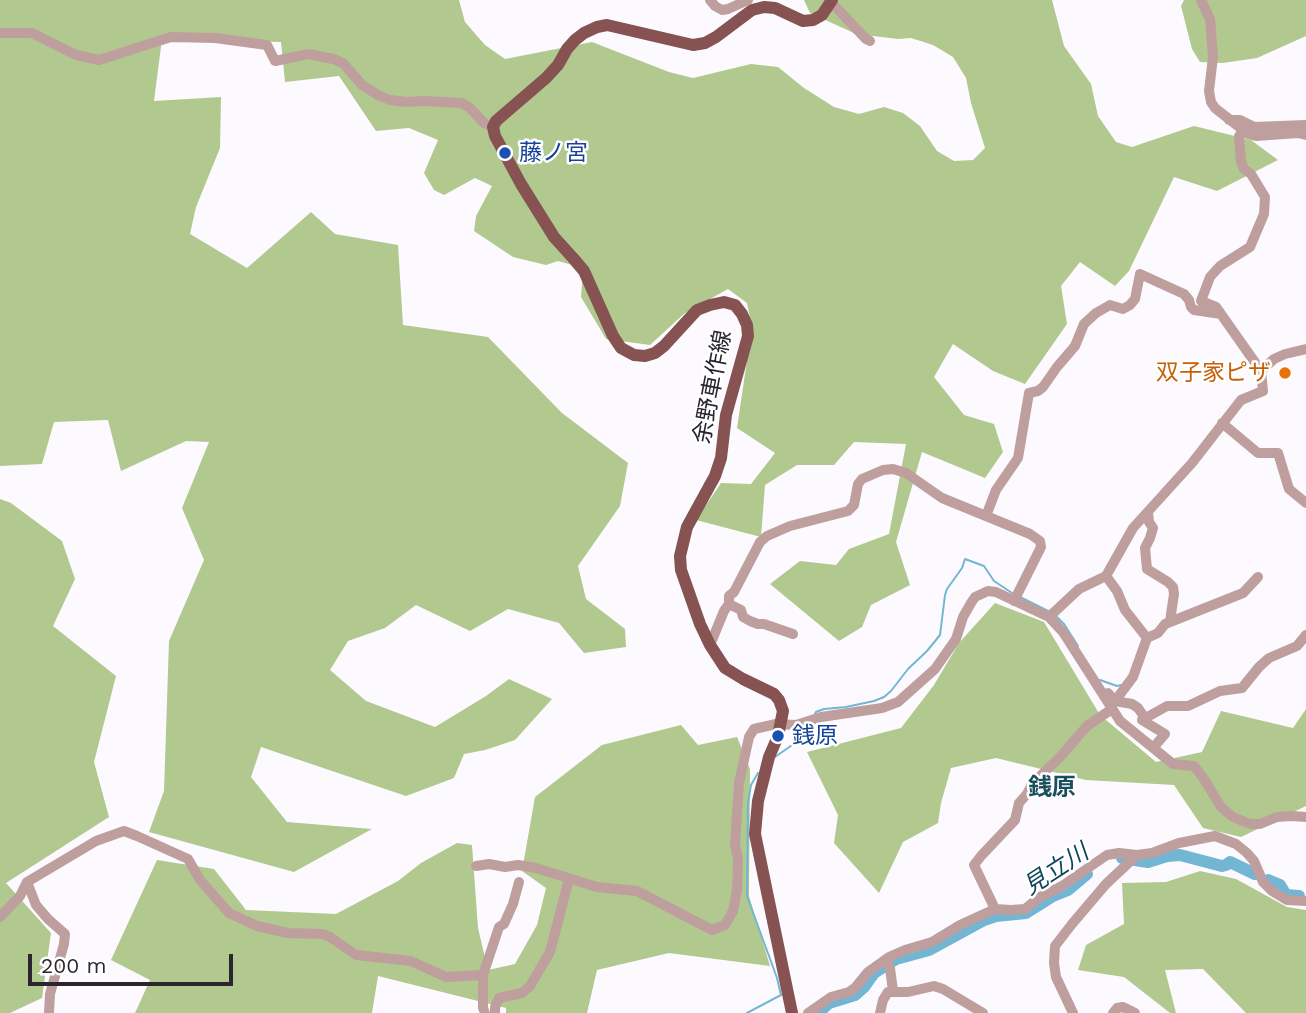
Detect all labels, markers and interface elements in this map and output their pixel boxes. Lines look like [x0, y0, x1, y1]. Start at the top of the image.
place label: 藤ノ宮 [519, 139, 588, 167]
marker: 藤ノ宮 [497, 145, 513, 161]
street label: 余野車作線 [688, 328, 738, 446]
place label: 双子家ピザ [1156, 359, 1271, 387]
marker: 双子家ピザ [1277, 365, 1293, 381]
place label: 銭原 [792, 722, 838, 750]
marker: 銭原 [770, 728, 786, 744]
district label: 銭原 [1028, 774, 1076, 802]
water label: 見立川 [1018, 838, 1094, 902]
scale bar [32, 940, 236, 984]
text: 200 m [41, 953, 107, 978]

